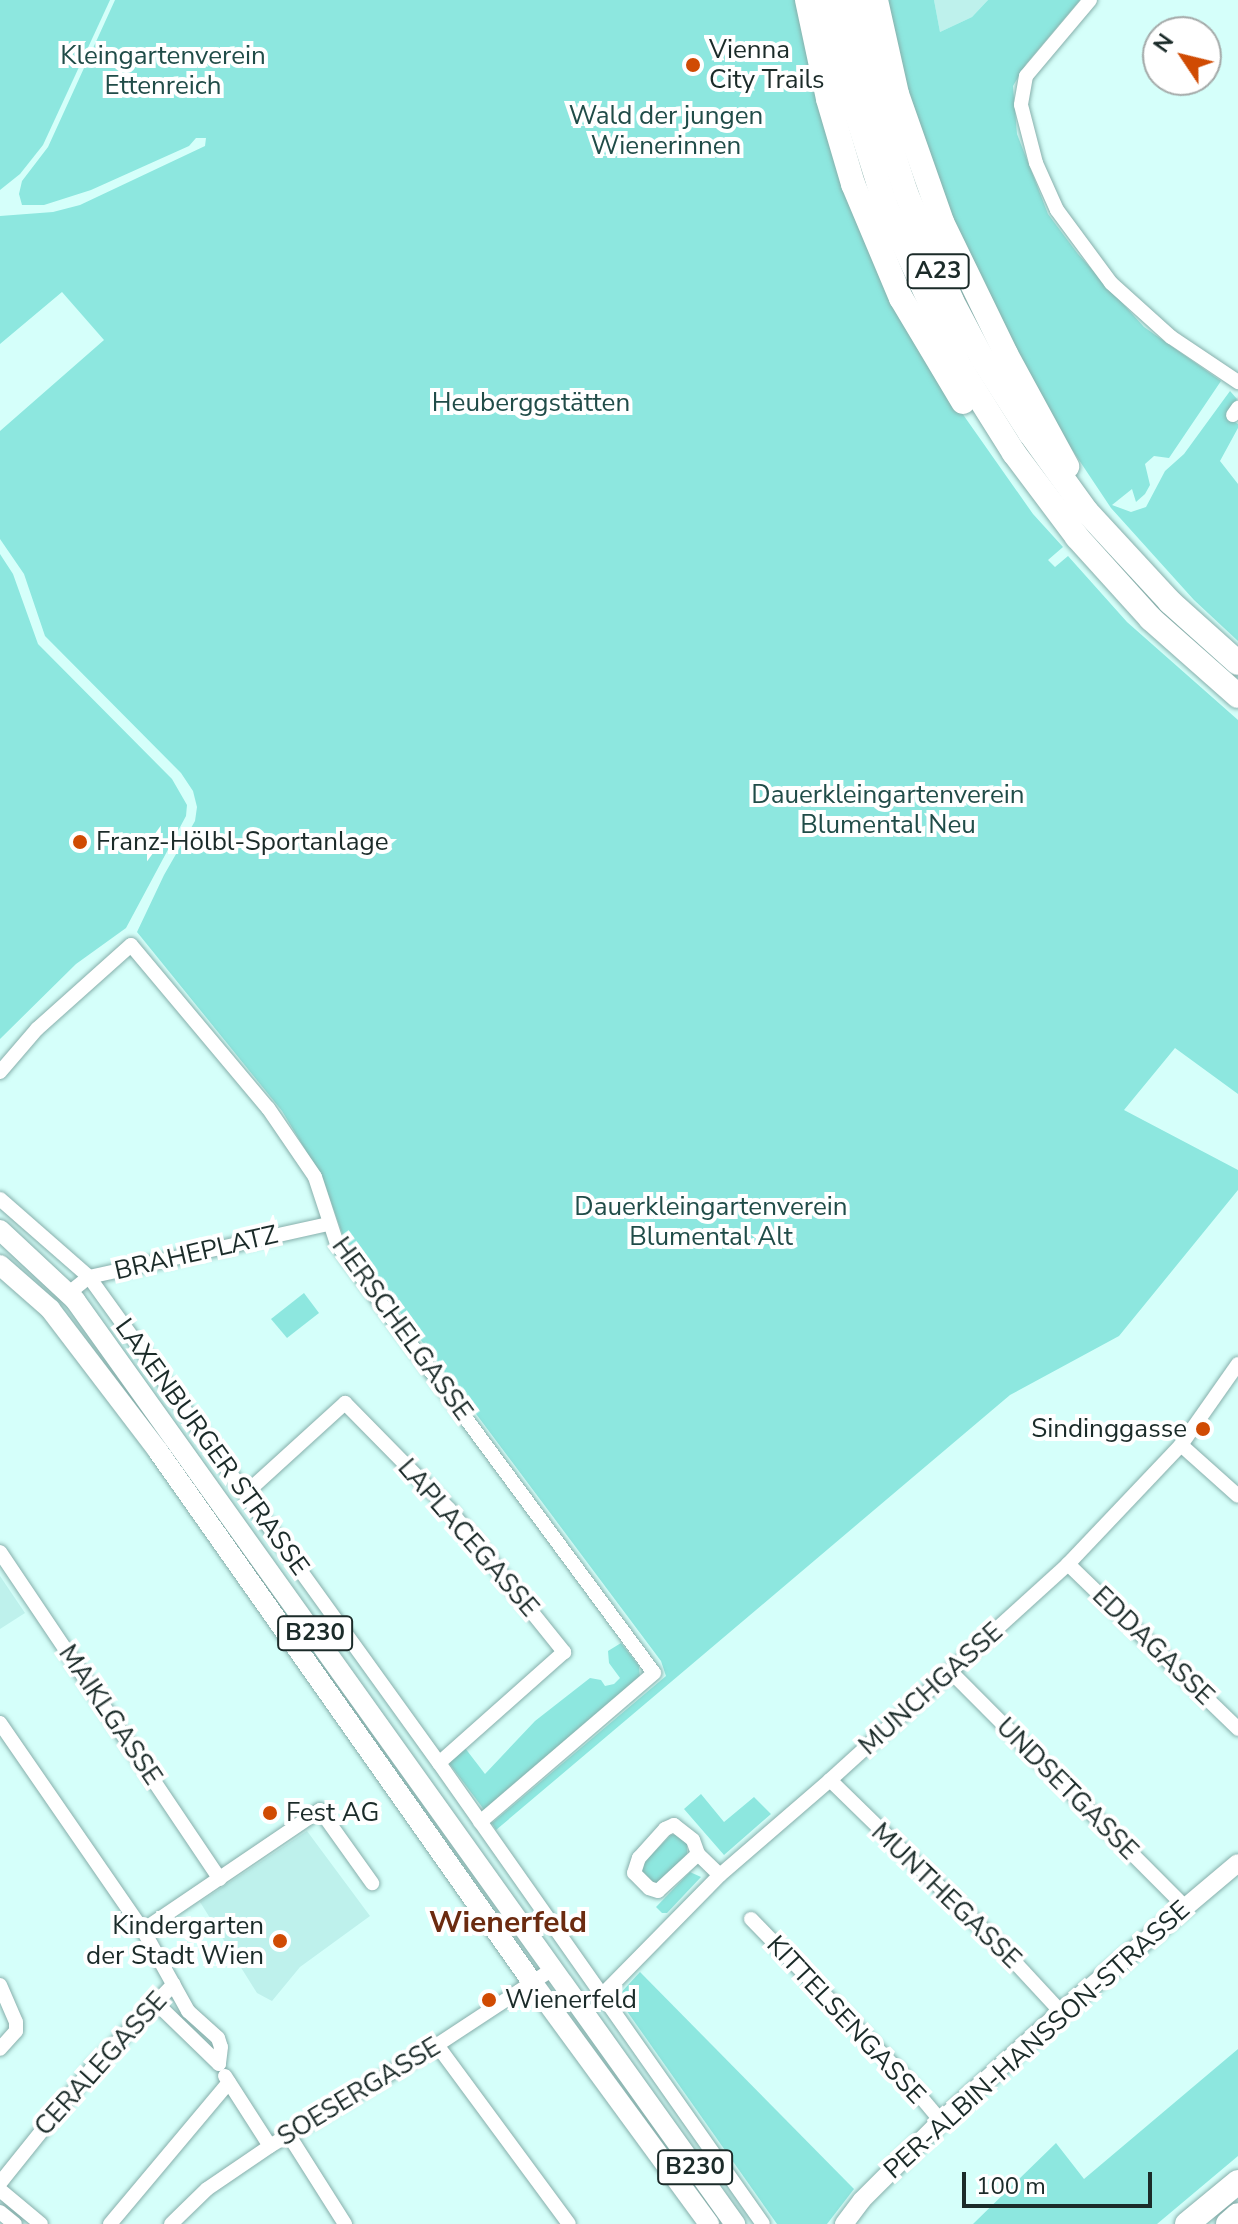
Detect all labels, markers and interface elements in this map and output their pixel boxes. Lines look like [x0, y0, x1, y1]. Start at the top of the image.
north arrow [1142, 16, 1222, 96]
text: N [1147, 28, 1181, 59]
place label: Vienna City Trails [709, 34, 825, 96]
park label: Kleingartenverein Ettenreich [60, 40, 266, 102]
marker: Vienna City Trails [684, 56, 702, 74]
park label: Wald der jungen Wienerinnen [569, 100, 763, 162]
road number: A23 [906, 251, 970, 291]
park label: Heuberggstätten [432, 387, 630, 419]
park label: Dauerkleingartenverein Blumental Neu [751, 779, 1025, 840]
place label: Franz-Hölbl-Sportanlage [96, 826, 389, 858]
marker: Franz-Hölbl-Sportanlage [71, 833, 89, 851]
park label: Dauerkleingartenverein Blumental Alt [574, 1191, 848, 1252]
street label: BRAHEPLATZ [111, 1219, 281, 1287]
street label: HERSCHELGASSE [325, 1231, 479, 1427]
street label: LAXENBURGER STRASSE [108, 1313, 316, 1581]
place label: Sindinggasse [1031, 1413, 1187, 1445]
marker: Sindinggasse [1194, 1420, 1212, 1438]
street label: LAPLACEGASSE [391, 1453, 545, 1623]
street label: EDDAGASSE [1086, 1580, 1220, 1712]
road number: B230 [277, 1613, 353, 1653]
street label: MUNCHGASSE [853, 1616, 1009, 1762]
street label: MAIKLGASSE [52, 1639, 168, 1791]
street label: UNDSETGASSE [990, 1712, 1144, 1866]
place label: Fest AG [286, 1797, 379, 1829]
marker: Fest AG [261, 1804, 279, 1822]
street label: MUNTHEGASSE [865, 1817, 1027, 1975]
street label: PER-ALBIN-HANSSON-STRASSE [878, 1894, 1196, 2186]
district label: Wienerfeld [429, 1905, 587, 1941]
place label: Kindergarten der Stadt Wien [86, 1910, 264, 1972]
street label: KITTELSENGASSE [760, 1929, 932, 2111]
marker: Kindergarten der Stadt Wien [271, 1932, 289, 1950]
place label: Wienerfeld [505, 1984, 637, 2016]
street label: CERALEGASSE [28, 1986, 174, 2142]
marker: Wienerfeld [480, 1991, 498, 2009]
street label: SOESERGASSE [272, 2031, 446, 2153]
road number: B230 [657, 2147, 733, 2187]
scale bar [966, 2156, 1156, 2206]
text: 100 m [976, 2170, 1046, 2202]

